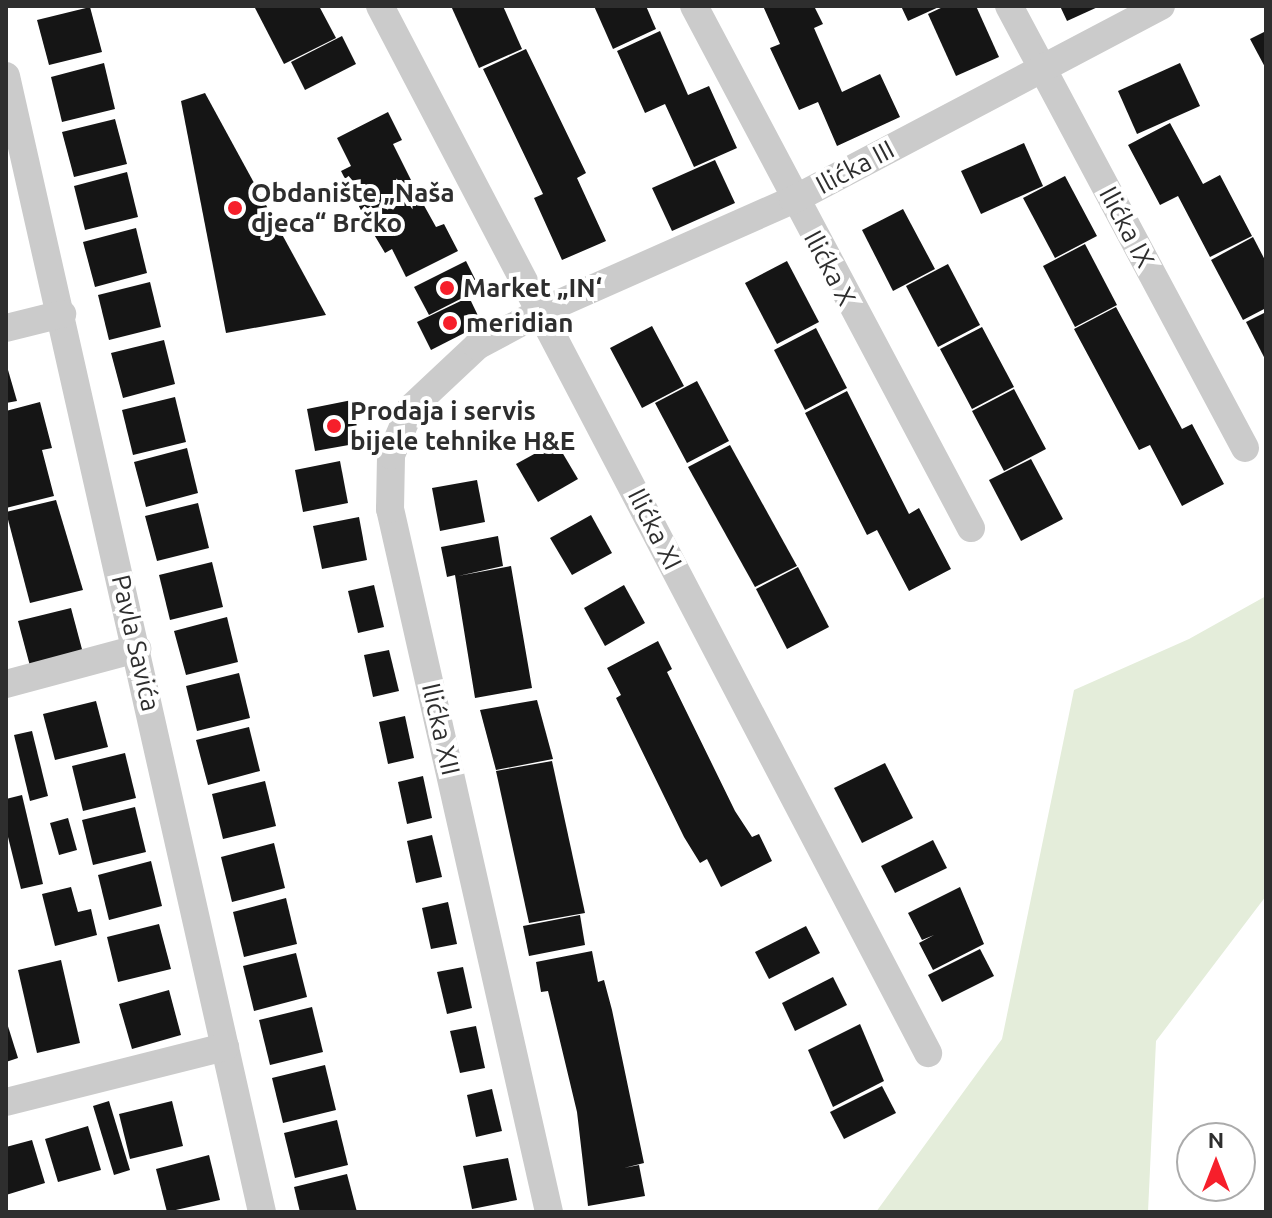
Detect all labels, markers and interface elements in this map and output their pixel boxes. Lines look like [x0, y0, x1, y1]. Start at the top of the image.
street label: Ilićka III [810, 133, 900, 201]
place label: Obdanište „Naša djeca“ Brčko [251, 177, 455, 238]
street label: Ilićka IX [1093, 181, 1161, 273]
marker: Obdanište „Naša djeca“ Brčko [226, 199, 244, 217]
street label: Ilićka X [797, 225, 863, 311]
place label: Market „IN‘ [463, 272, 602, 304]
marker: Market „IN‘ [438, 279, 456, 297]
place label: meridian [466, 307, 573, 339]
marker: meridian [441, 314, 459, 332]
place label: Prodaja i servis bijele tehnike H&E [350, 395, 575, 456]
marker: Prodaja i servis bijele tehnike H&E [325, 417, 343, 435]
street label: Ilićka XI [621, 483, 689, 575]
street label: Pavla Savića [105, 572, 167, 714]
street label: Ilićka XII [415, 680, 467, 778]
north arrow [1176, 1122, 1256, 1202]
text: N [1208, 1127, 1224, 1152]

